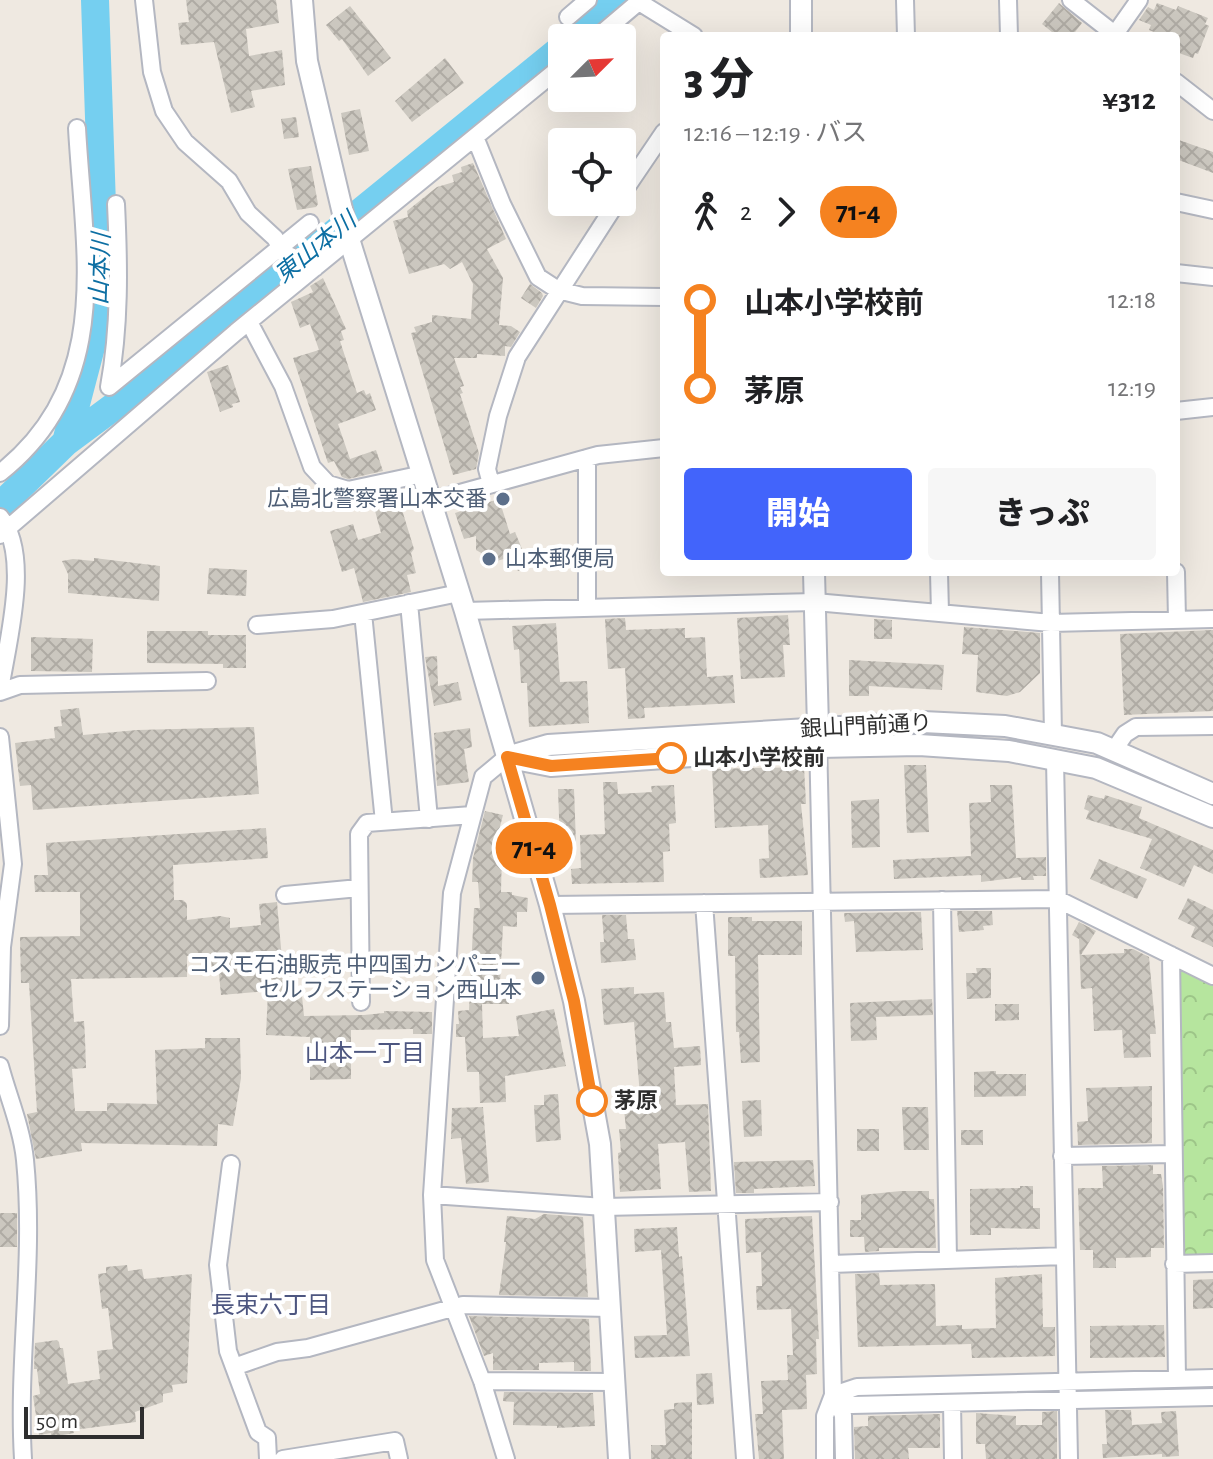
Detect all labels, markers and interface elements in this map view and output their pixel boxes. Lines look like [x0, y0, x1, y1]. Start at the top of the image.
north arrow [548, 24, 636, 112]
map controls [548, 24, 636, 216]
text: 3 分 [684, 59, 754, 103]
text: ¥312 [1102, 85, 1156, 115]
text: 12:16 – 12:19 · バス [684, 120, 867, 146]
button: locate [548, 128, 636, 216]
icon: walk [684, 190, 728, 234]
icon: forward [764, 190, 808, 234]
text: 71-4 [836, 198, 881, 226]
text: 2 [740, 199, 752, 225]
water label: 東山本川 [270, 205, 363, 288]
water label: 山本川 [86, 230, 114, 305]
text: 12:18 [1108, 287, 1156, 313]
text: 山本小学校前 [744, 289, 924, 319]
text: 12:19 [1108, 375, 1156, 401]
text: 茅原 [744, 377, 804, 407]
button: 開始 [684, 468, 912, 560]
button: きっぷ [928, 468, 1156, 560]
place label: 広島北警察署山本交番 [267, 487, 487, 510]
marker: 広島北警察署山本交番 [494, 490, 512, 508]
place label: 山本郵便局 [505, 547, 615, 570]
marker: 山本郵便局 [480, 550, 498, 568]
street label: 銀山門前通り [799, 711, 932, 740]
marker: 山本小学校前 [656, 743, 686, 773]
place label: 山本小学校前 [693, 746, 825, 769]
line badge: 71-4 [478, 822, 590, 874]
text: 71-4 [512, 834, 556, 862]
place label: コスモ石油販売 中四国カンパニー セルフステーション西山本 [188, 953, 522, 1001]
marker: コスモ石油販売 中四国カンパニー セルフステーション西山本 [529, 969, 547, 987]
district label: 山本一丁目 [305, 1040, 425, 1066]
marker: 茅原 [577, 1086, 607, 1116]
place label: 茅原 [614, 1089, 658, 1112]
district label: 長束六丁目 [211, 1292, 331, 1318]
scale bar [24, 1403, 144, 1439]
text: 50 m [36, 1410, 78, 1432]

